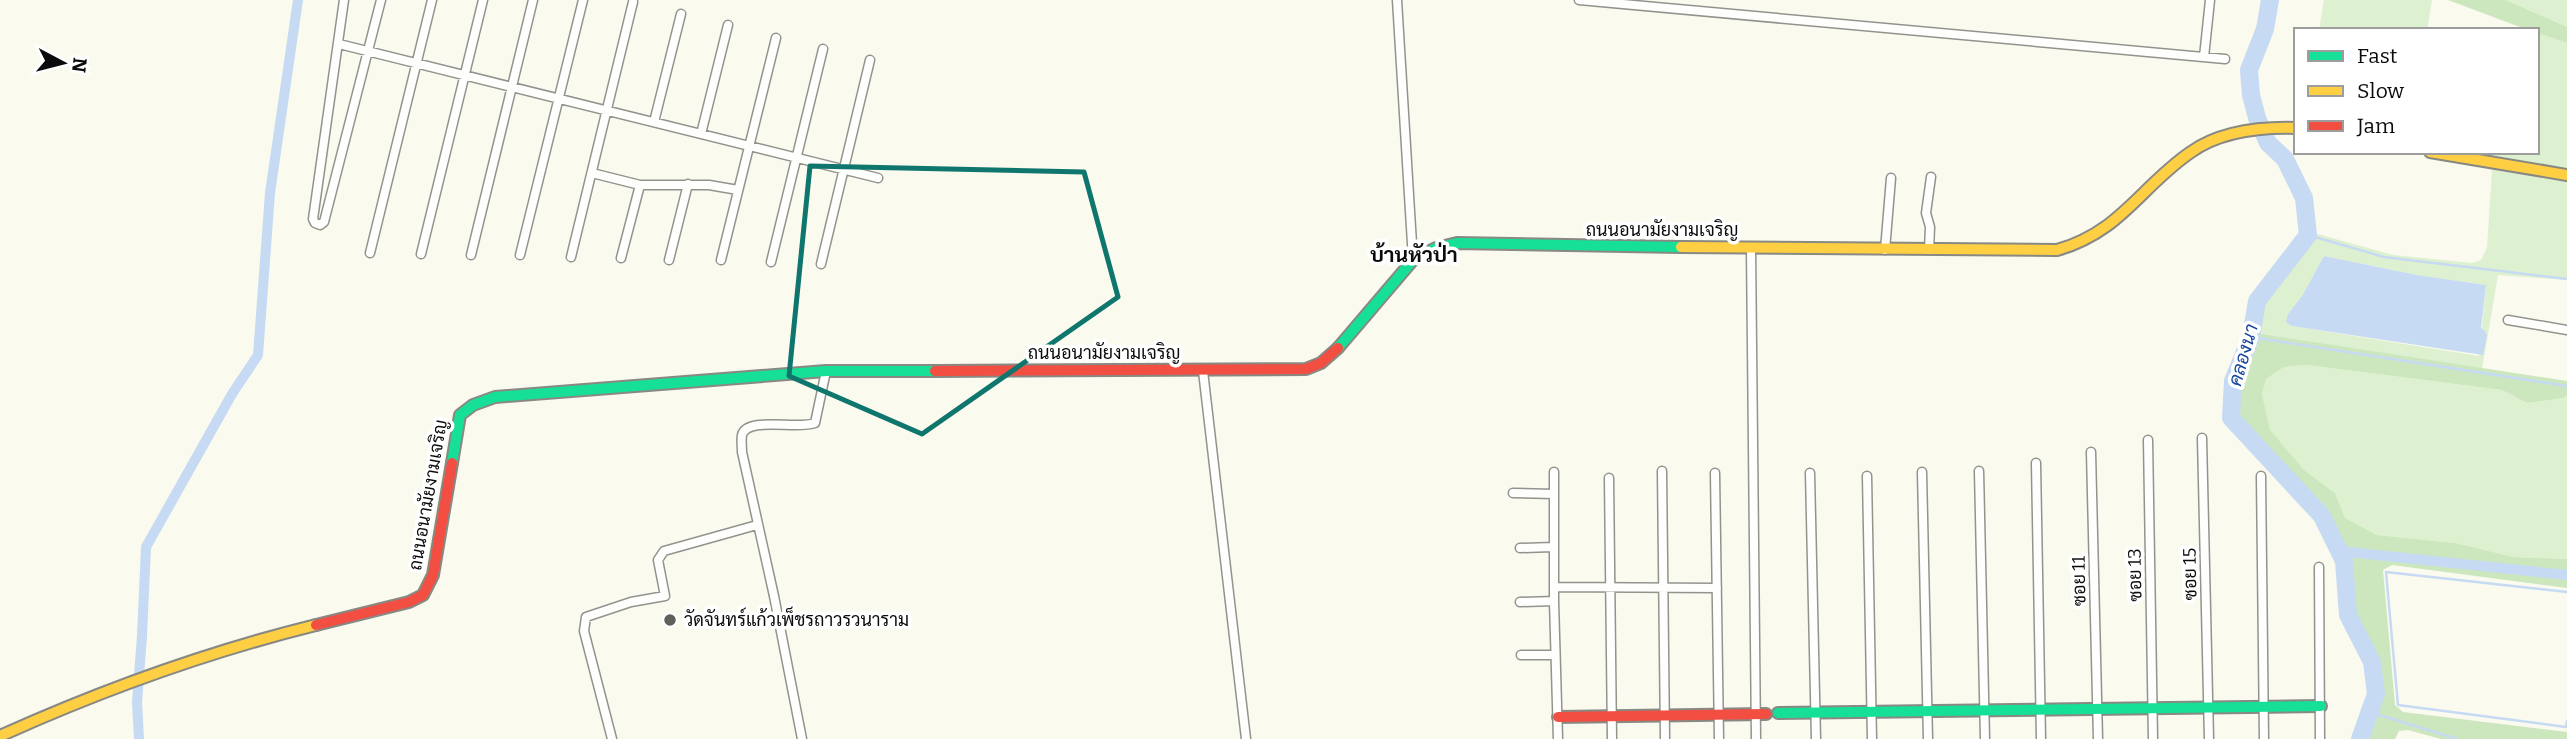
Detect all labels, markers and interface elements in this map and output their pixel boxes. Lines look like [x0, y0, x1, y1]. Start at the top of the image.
north arrow [28, 28, 98, 98]
legend [2294, 28, 2539, 154]
text: Fast [2357, 43, 2398, 69]
text: N [67, 56, 92, 74]
text: Slow [2357, 78, 2404, 104]
text: Jam [2356, 113, 2395, 139]
street label: ถนนอนามัยงามเจริญ [1586, 219, 1738, 241]
district label: บ้านหัวป่า [1370, 242, 1458, 268]
water label: คลองนา [2223, 321, 2263, 389]
street label: ถนนอนามัยงามเจริญ [1028, 342, 1180, 364]
street label: ถนนอนามัยงามเจริญ [404, 418, 452, 572]
street label: ซอย 13 [2124, 548, 2146, 602]
street label: ซอย 15 [2179, 548, 2201, 600]
street label: ซอย 11 [2068, 555, 2090, 606]
place label: วัดจันทร์แก้วเพ็ชรถาวรวนาราม [684, 606, 909, 631]
marker: วัดจันทร์แก้วเพ็ชรถาวรวนาราม [662, 612, 678, 628]

